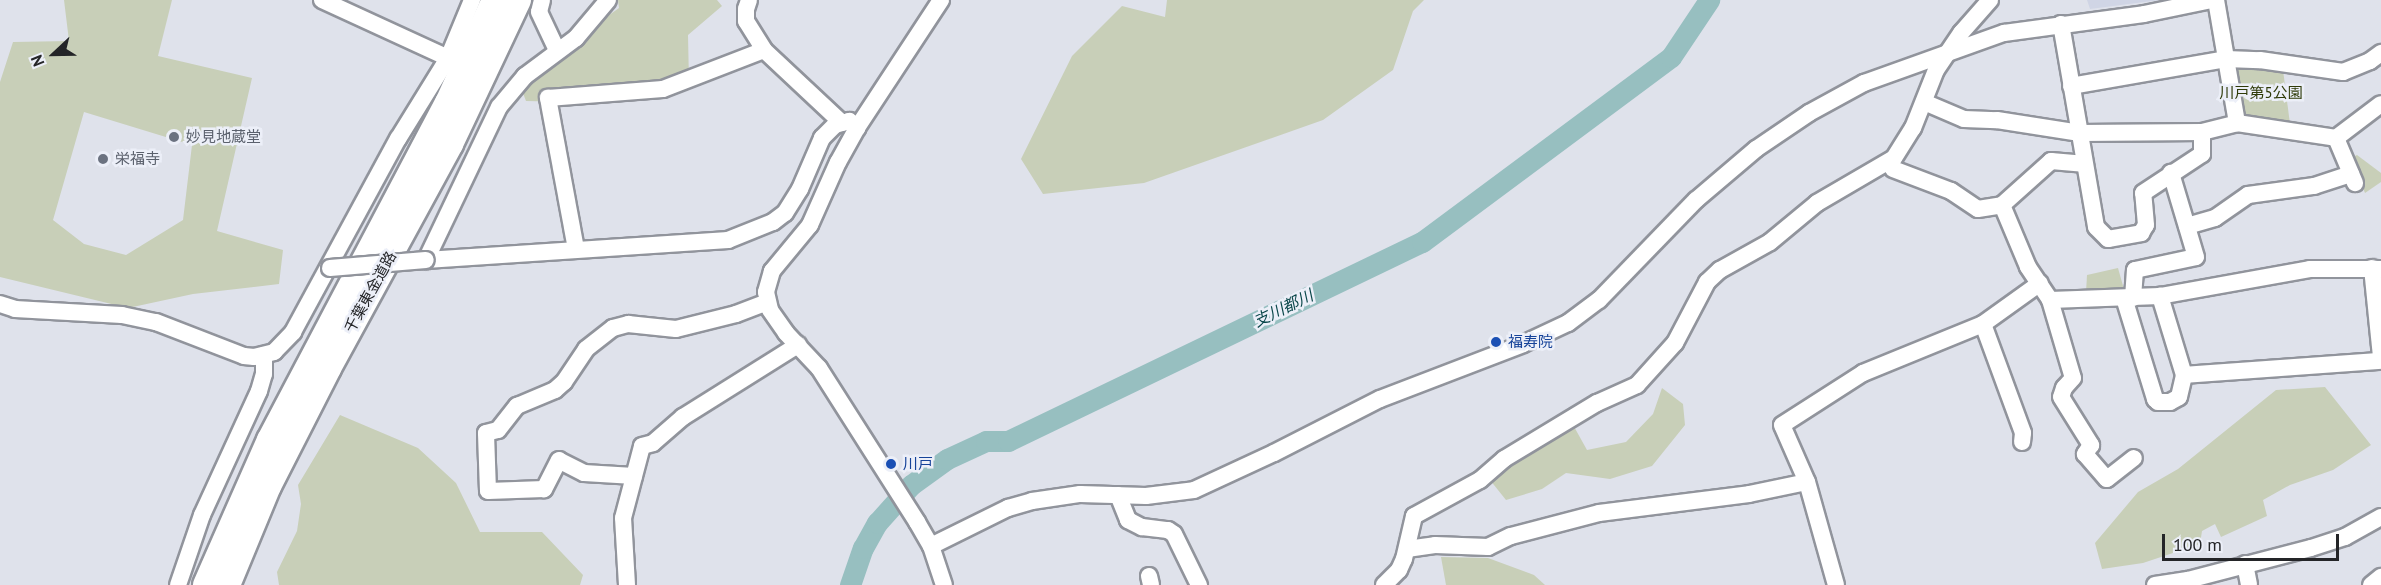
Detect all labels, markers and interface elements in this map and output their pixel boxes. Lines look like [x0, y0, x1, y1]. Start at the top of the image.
north arrow [24, 24, 84, 84]
text: N [26, 52, 49, 69]
park label: 川戸第5公園 [2219, 84, 2303, 102]
place label: 妙見地蔵堂 [186, 128, 261, 146]
marker: 妙見地蔵堂 [167, 130, 181, 144]
place label: 栄福寺 [115, 150, 160, 168]
marker: 栄福寺 [96, 152, 110, 166]
street label: 千葉東金道路 [340, 248, 400, 336]
water label: 支川都川 [1250, 285, 1316, 331]
place label: 福寿院 [1508, 333, 1553, 351]
marker: 福寿院 [1489, 335, 1503, 349]
place label: 川戸 [903, 455, 933, 473]
marker: 川戸 [884, 457, 898, 471]
scale bar [2165, 522, 2342, 560]
text: 100 m [2173, 533, 2222, 556]

